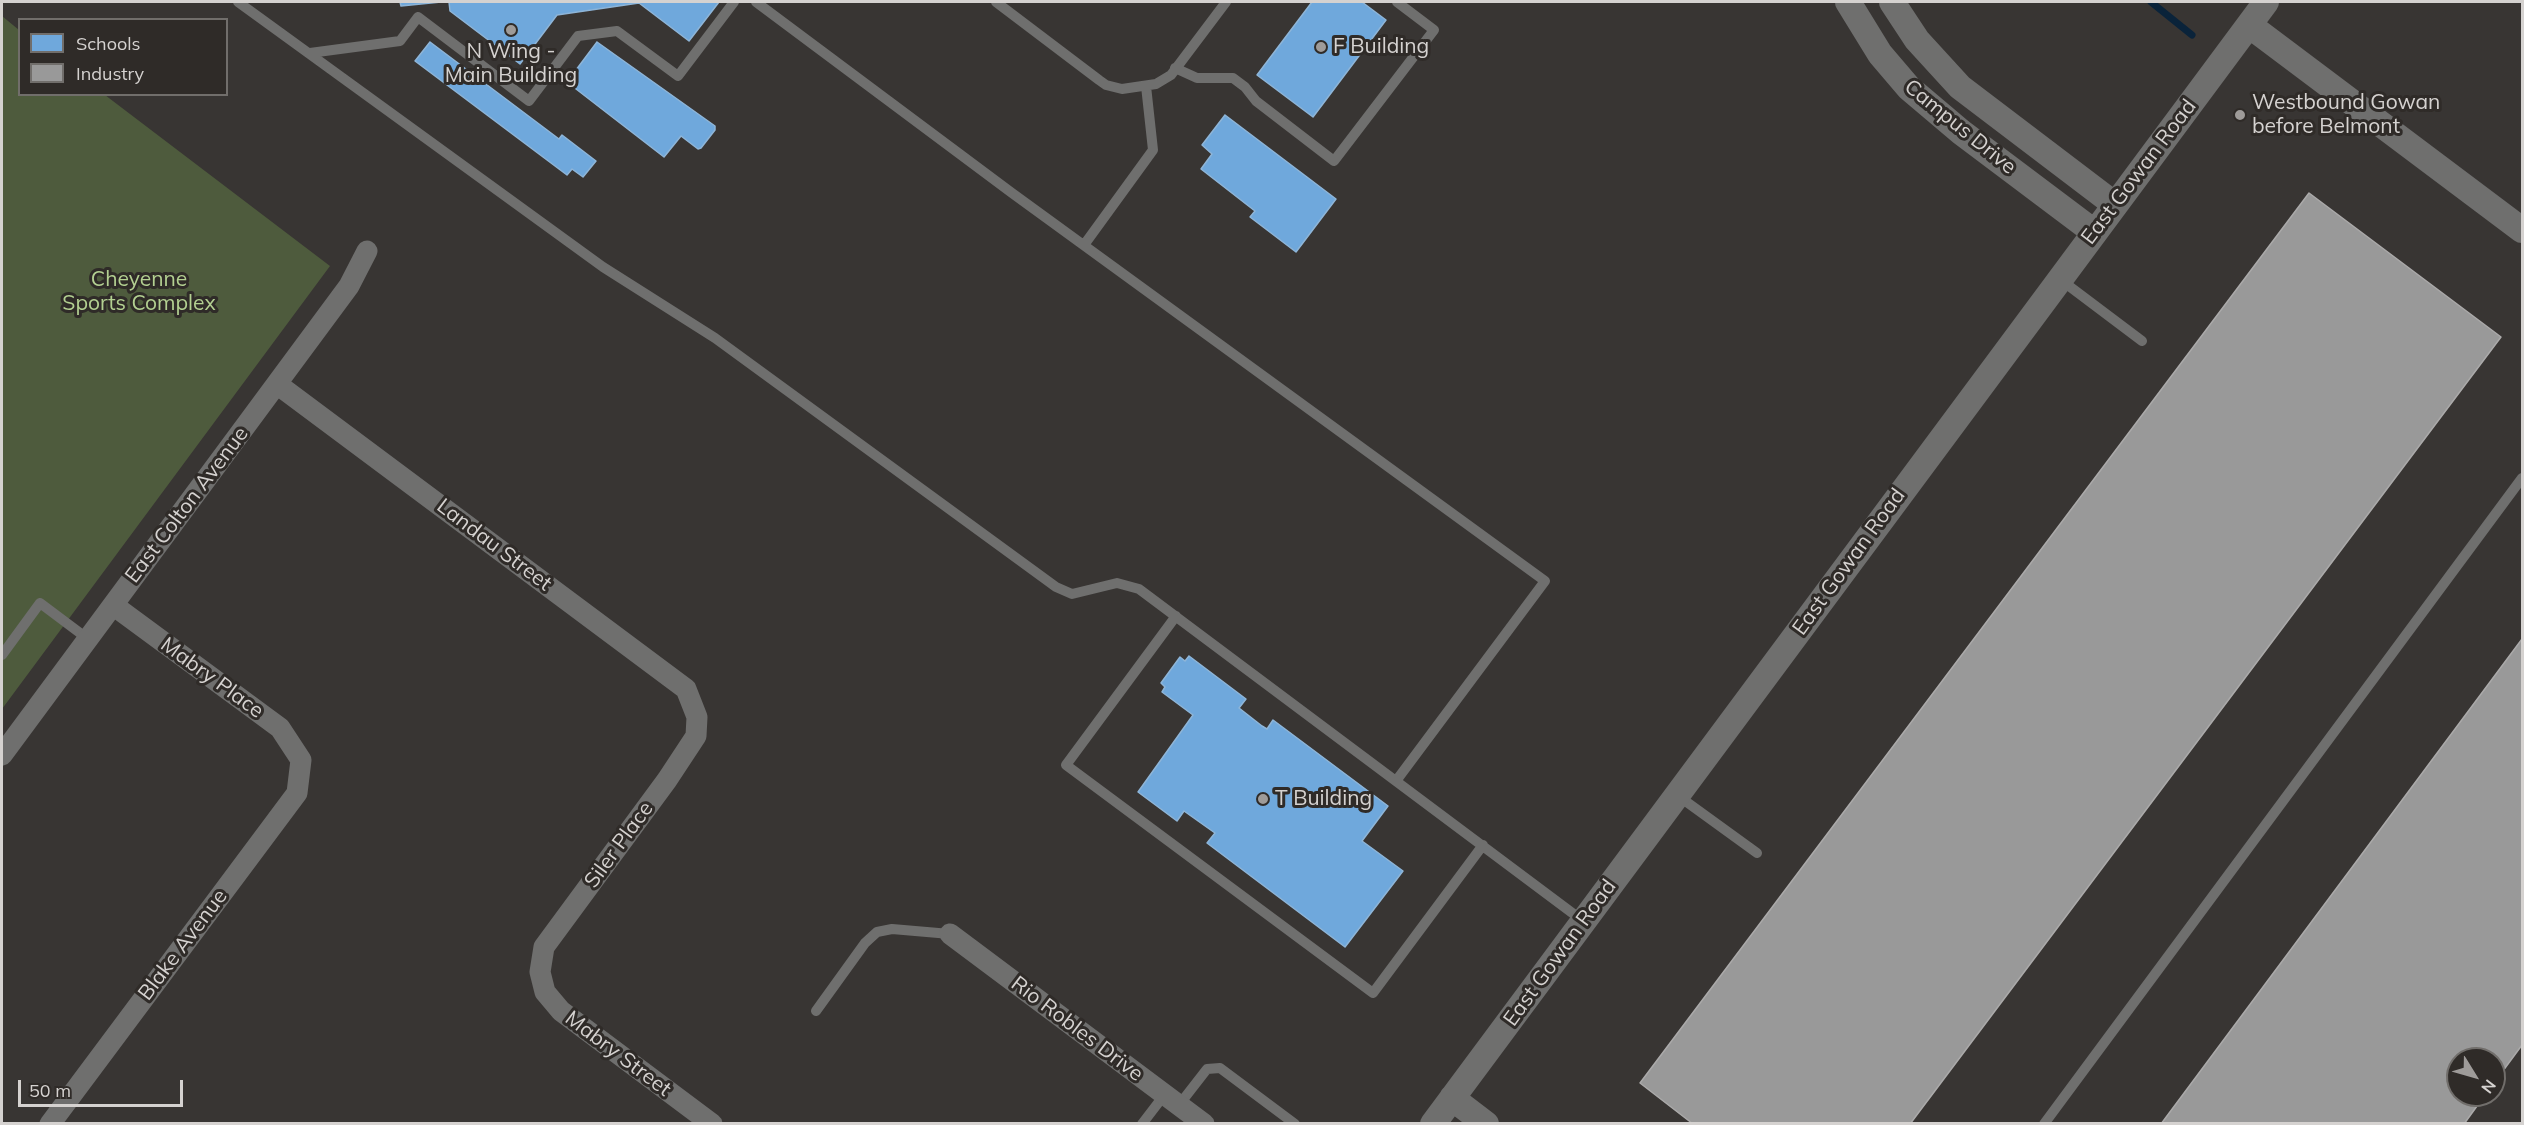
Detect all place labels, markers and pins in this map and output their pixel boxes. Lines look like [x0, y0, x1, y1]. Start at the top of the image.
marker: N Wing - Main Building [504, 23, 518, 37]
place label: F Building [1333, 34, 1429, 60]
place label: N Wing - Main Building [445, 39, 577, 89]
marker: F Building [1314, 40, 1328, 54]
place label: Westbound Gowan before Belmont [2252, 90, 2440, 140]
marker: Westbound Gowan before Belmont [2233, 108, 2247, 122]
place label: T Building [1275, 786, 1372, 812]
marker: T Building [1256, 792, 1270, 806]

